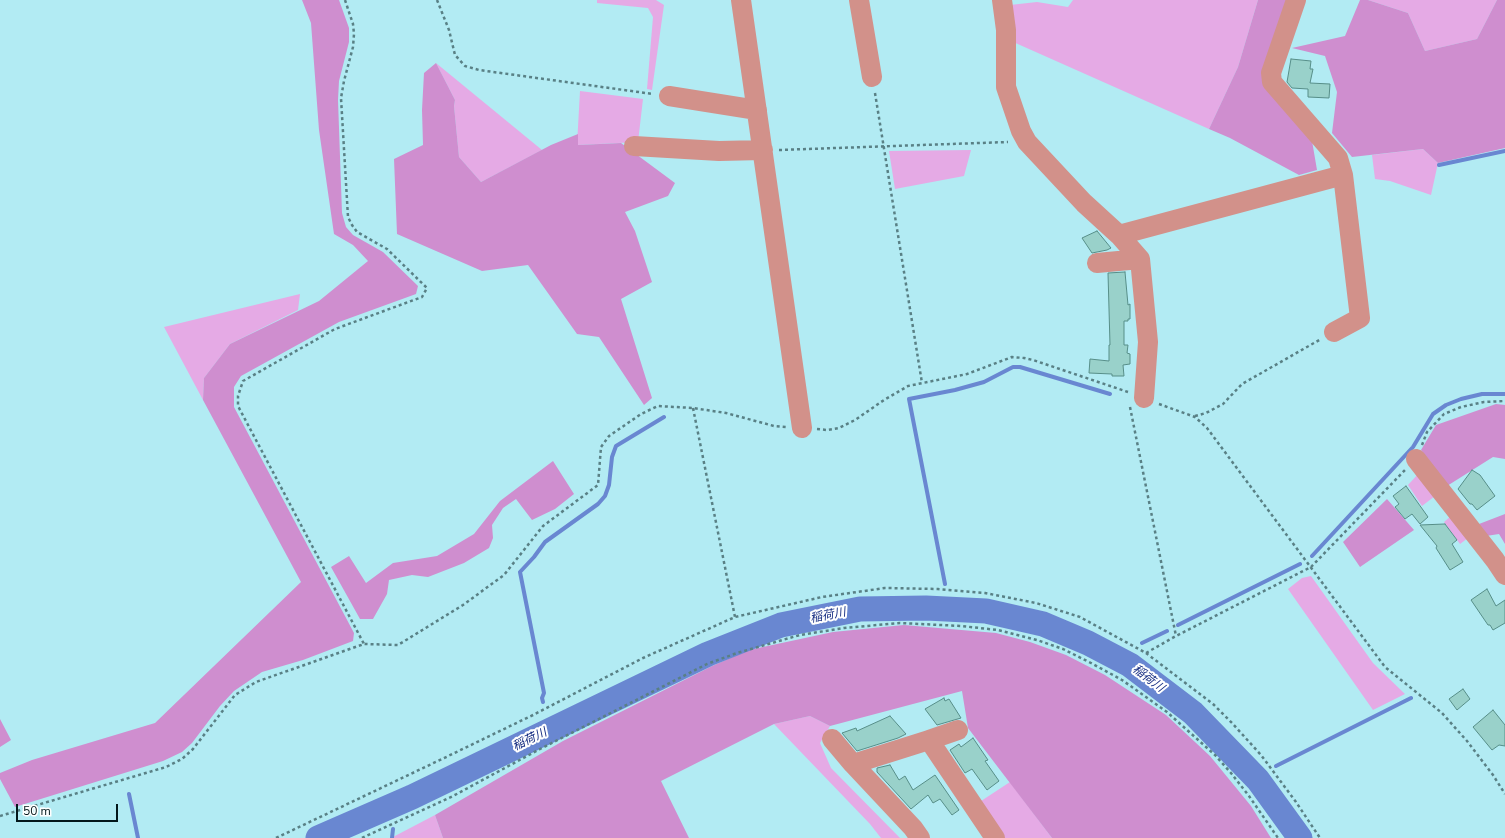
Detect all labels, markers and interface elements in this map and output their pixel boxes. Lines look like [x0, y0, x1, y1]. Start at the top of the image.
water label: 稲荷川 [809, 605, 847, 627]
water label: 稲荷川 [1129, 662, 1167, 696]
water label: 稲荷川 [511, 726, 549, 754]
scale bar [18, 796, 120, 822]
text: 50 m [23, 803, 51, 819]

